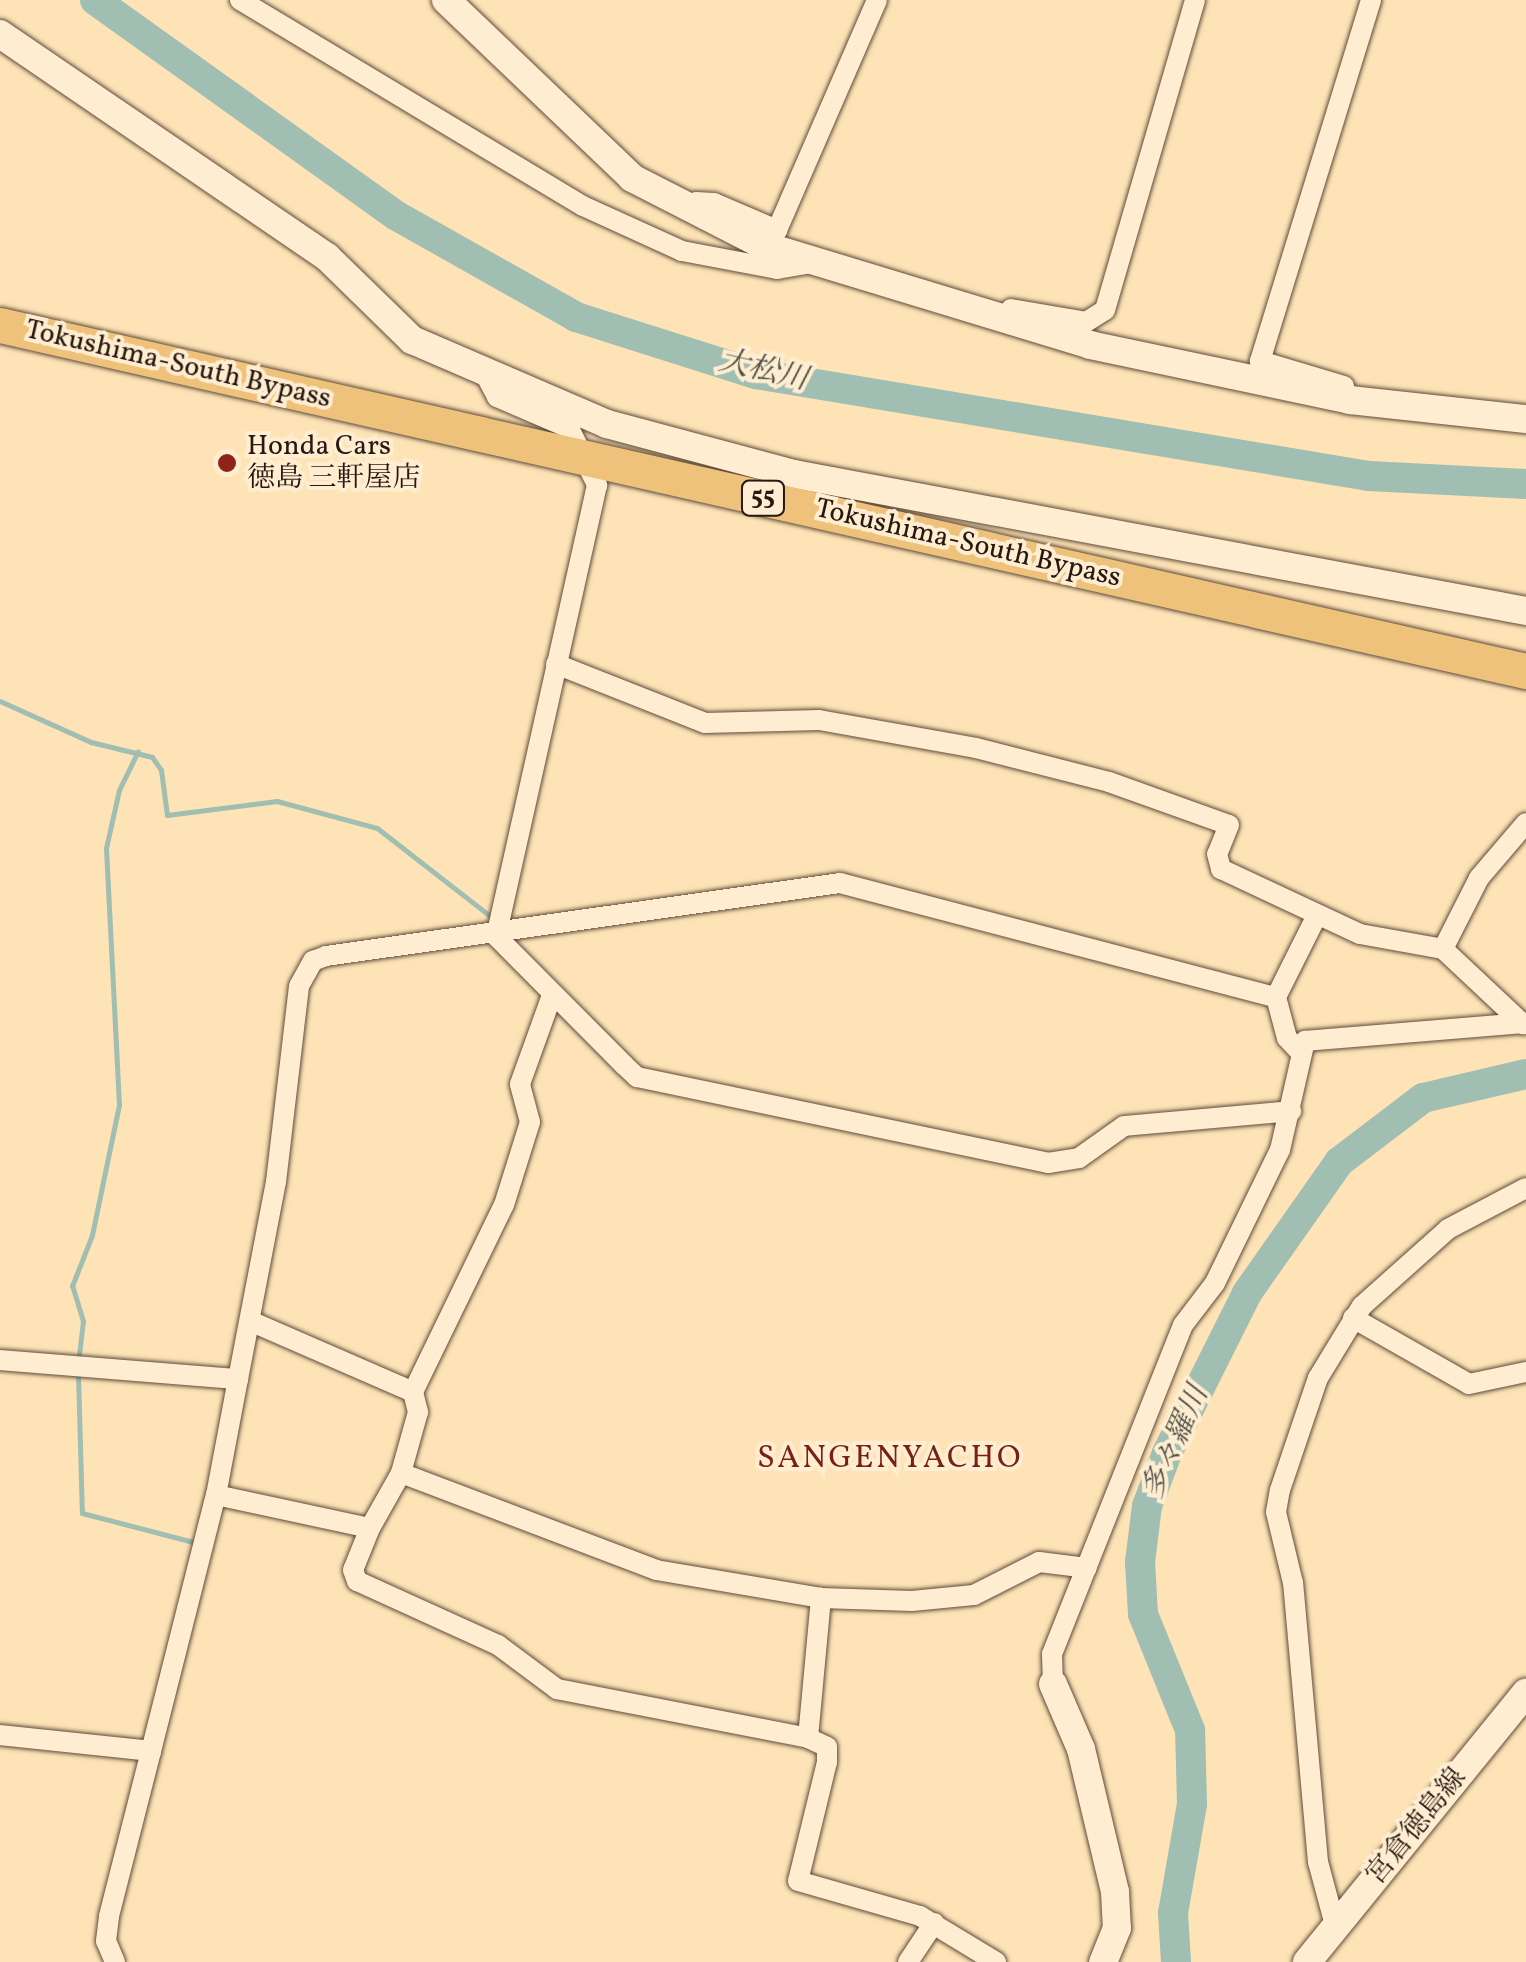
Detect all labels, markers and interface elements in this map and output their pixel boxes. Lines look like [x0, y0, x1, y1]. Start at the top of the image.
street label: Tokushima-South Bypass [22, 313, 334, 417]
water label: 大松川 [715, 343, 811, 399]
place label: Honda Cars 徳島 三軒屋店 [247, 430, 421, 496]
marker: Honda Cars 徳島 三軒屋店 [216, 452, 238, 474]
road number: 55 [740, 478, 786, 518]
street label: Tokushima-South Bypass [812, 492, 1124, 596]
water label: 多々羅川 [1135, 1381, 1217, 1505]
district label: SANGENYACHO [757, 1440, 1023, 1478]
street label: 宮倉徳島線 [1360, 1762, 1474, 1892]

